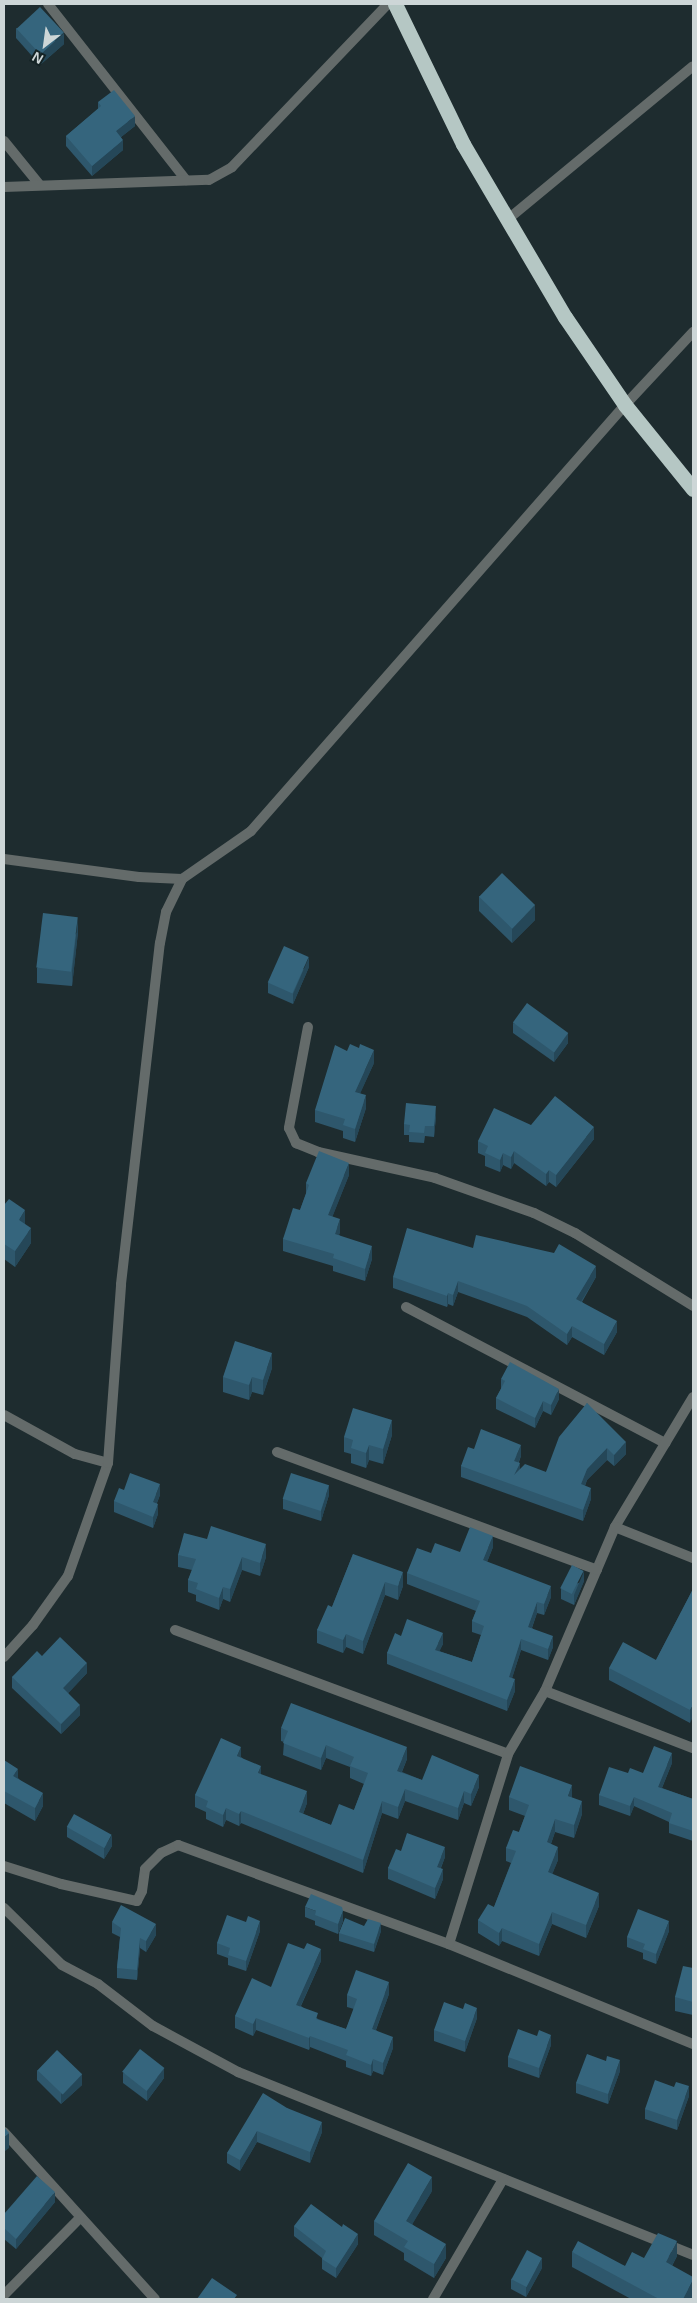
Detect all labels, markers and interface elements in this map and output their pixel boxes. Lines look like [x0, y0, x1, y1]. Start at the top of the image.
north arrow [20, 20, 70, 70]
text: N [29, 49, 46, 67]

